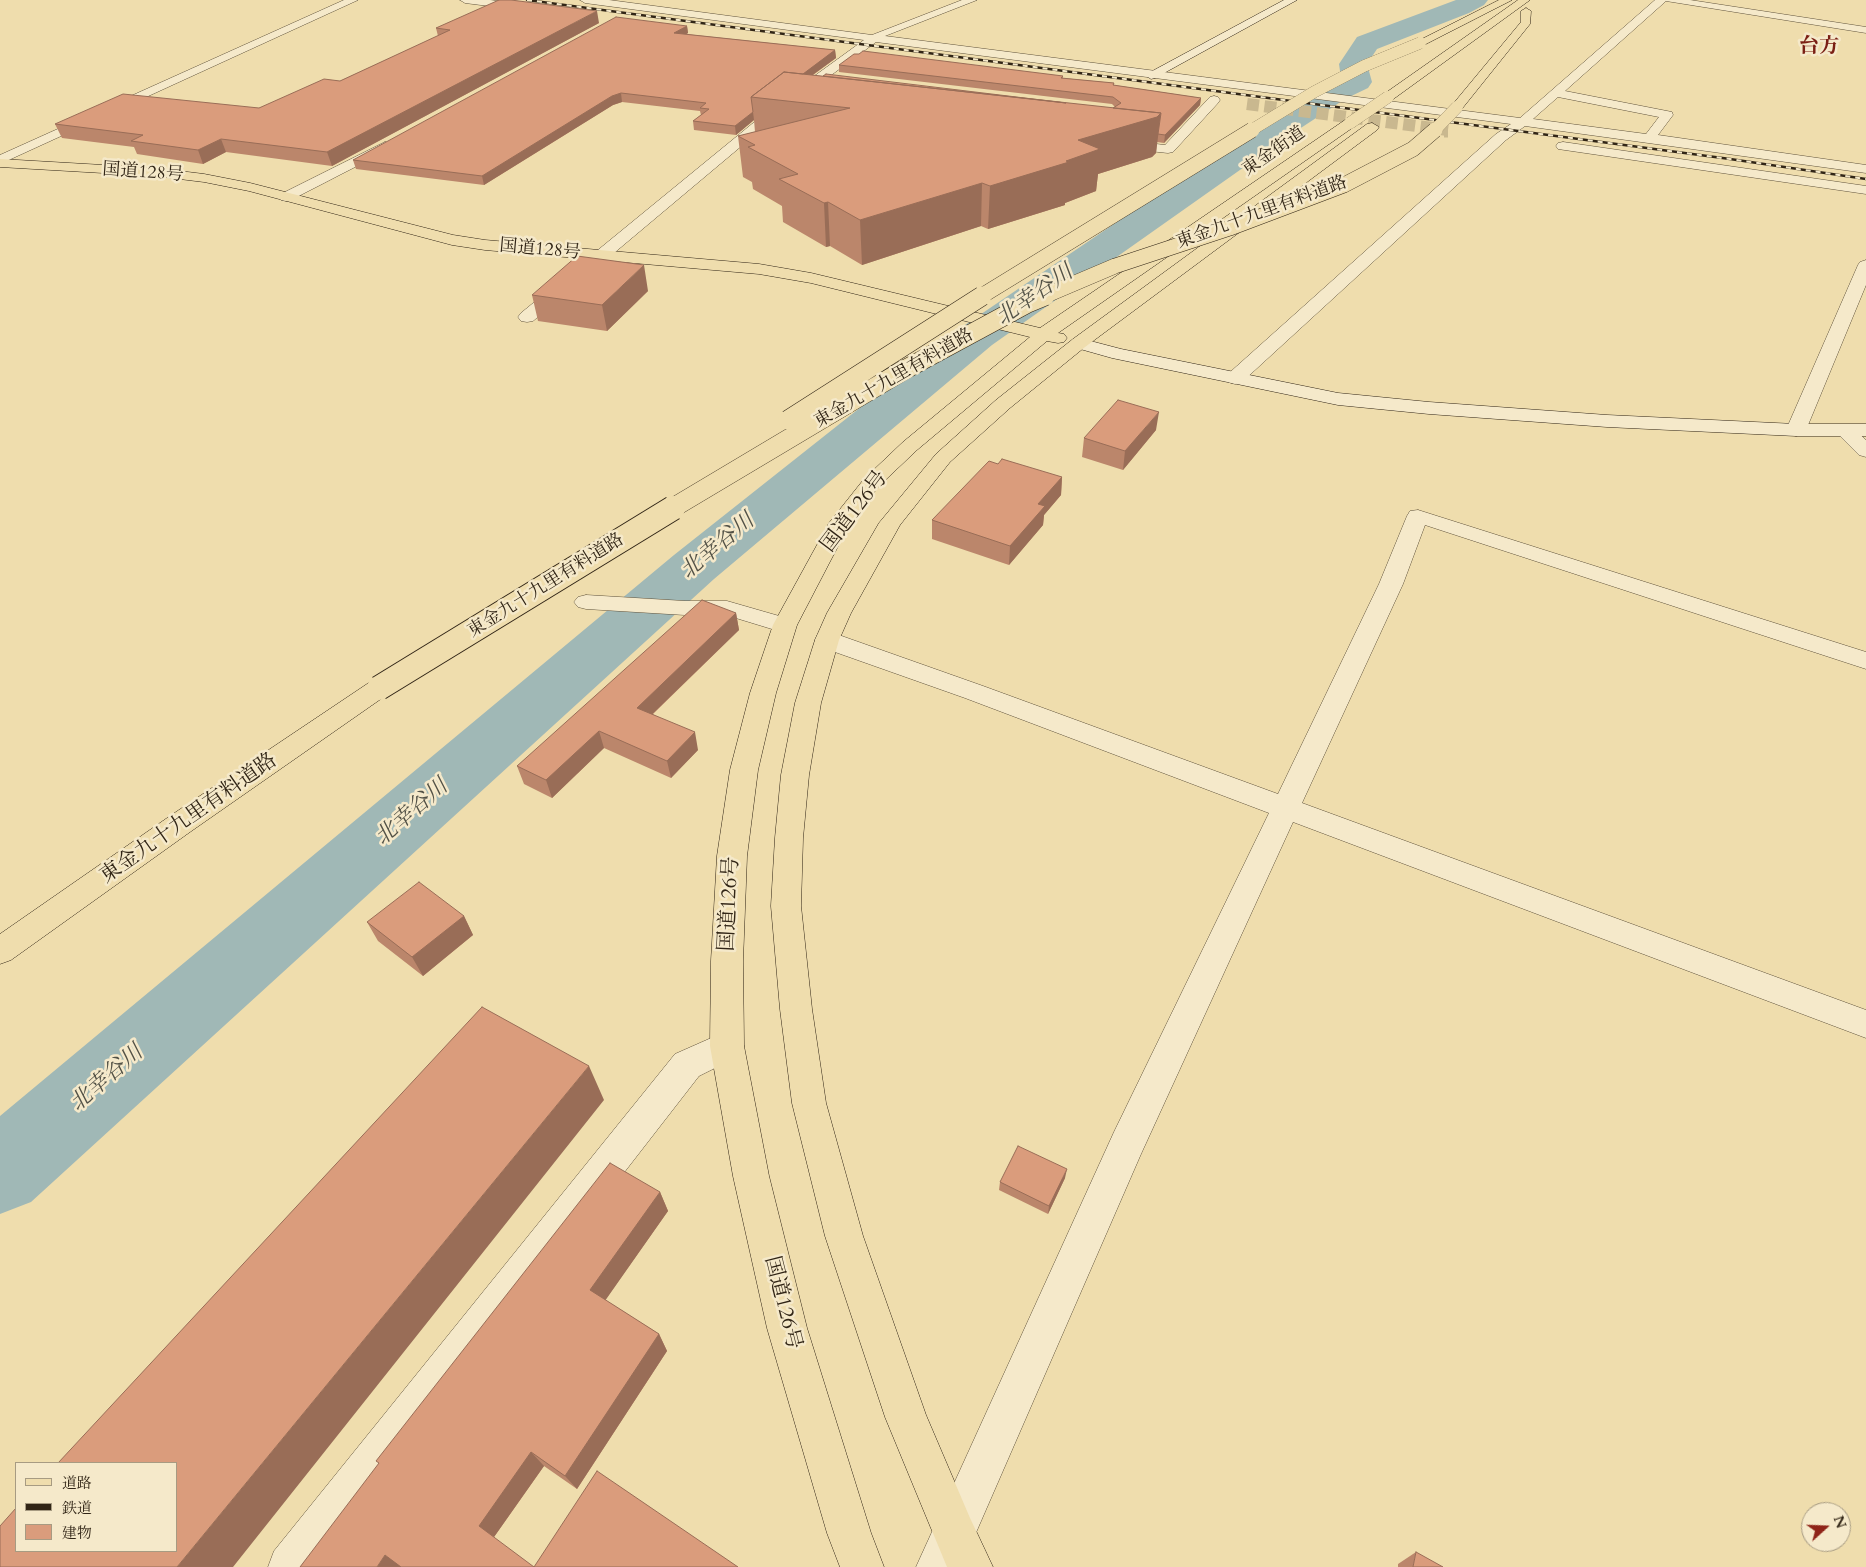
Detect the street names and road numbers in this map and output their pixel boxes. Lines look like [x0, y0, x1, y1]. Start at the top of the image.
street label: 東金街道 [1238, 123, 1310, 181]
street label: 国道128号 [102, 159, 184, 187]
street label: 東金九十九里有料道路 [1174, 172, 1350, 254]
street label: 国道128号 [498, 236, 582, 264]
street label: 東金九十九里有料道路 [811, 325, 977, 433]
street label: 国道126号 [816, 466, 894, 558]
street label: 東金九十九里有料道路 [464, 529, 628, 643]
street label: 東金九十九里有料道路 [96, 748, 282, 890]
street label: 国道126号 [715, 856, 745, 952]
street label: 国道126号 [758, 1254, 806, 1352]

